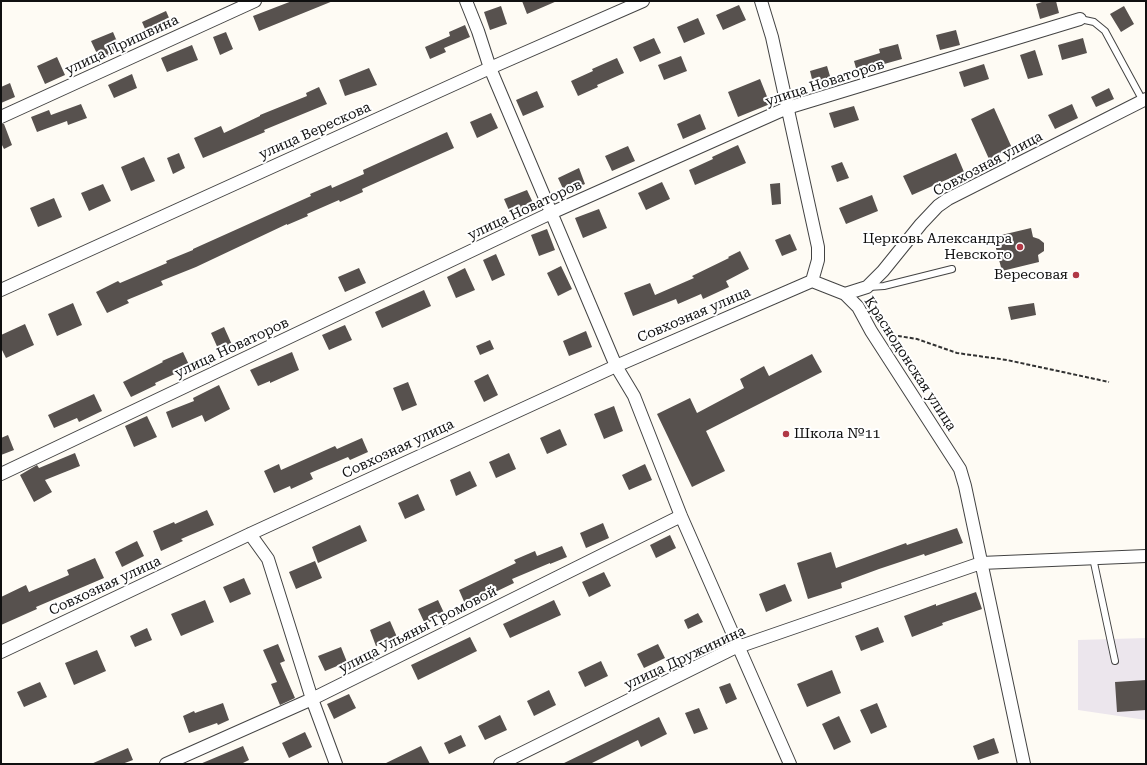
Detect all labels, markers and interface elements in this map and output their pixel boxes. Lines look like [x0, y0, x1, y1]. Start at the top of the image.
street label: улица Пришвина [63, 11, 181, 79]
street label: улица Новаторов [763, 56, 887, 110]
street label: улица Верескова [256, 99, 374, 163]
street label: Совхозная улица [930, 128, 1046, 200]
street label: улица Новаторов [465, 176, 585, 244]
place label: Церковь Александра Невского [863, 231, 1012, 264]
marker: Церковь Александра Невского [1015, 242, 1025, 252]
place label: Вересовая [994, 267, 1068, 283]
marker: Вересовая [1071, 270, 1081, 280]
street label: Совхозная улица [635, 284, 753, 346]
street label: Краснодонская улица [860, 294, 960, 434]
street label: улица Новаторов [172, 314, 292, 382]
street label: Совхозная улица [339, 416, 457, 482]
place label: Школа №11 [794, 426, 880, 442]
marker: Школа №11 [781, 429, 791, 439]
street label: Совхозная улица [46, 553, 164, 619]
street label: улица Ульяны Громовой [336, 583, 500, 677]
street label: улица Дружинина [622, 623, 748, 693]

